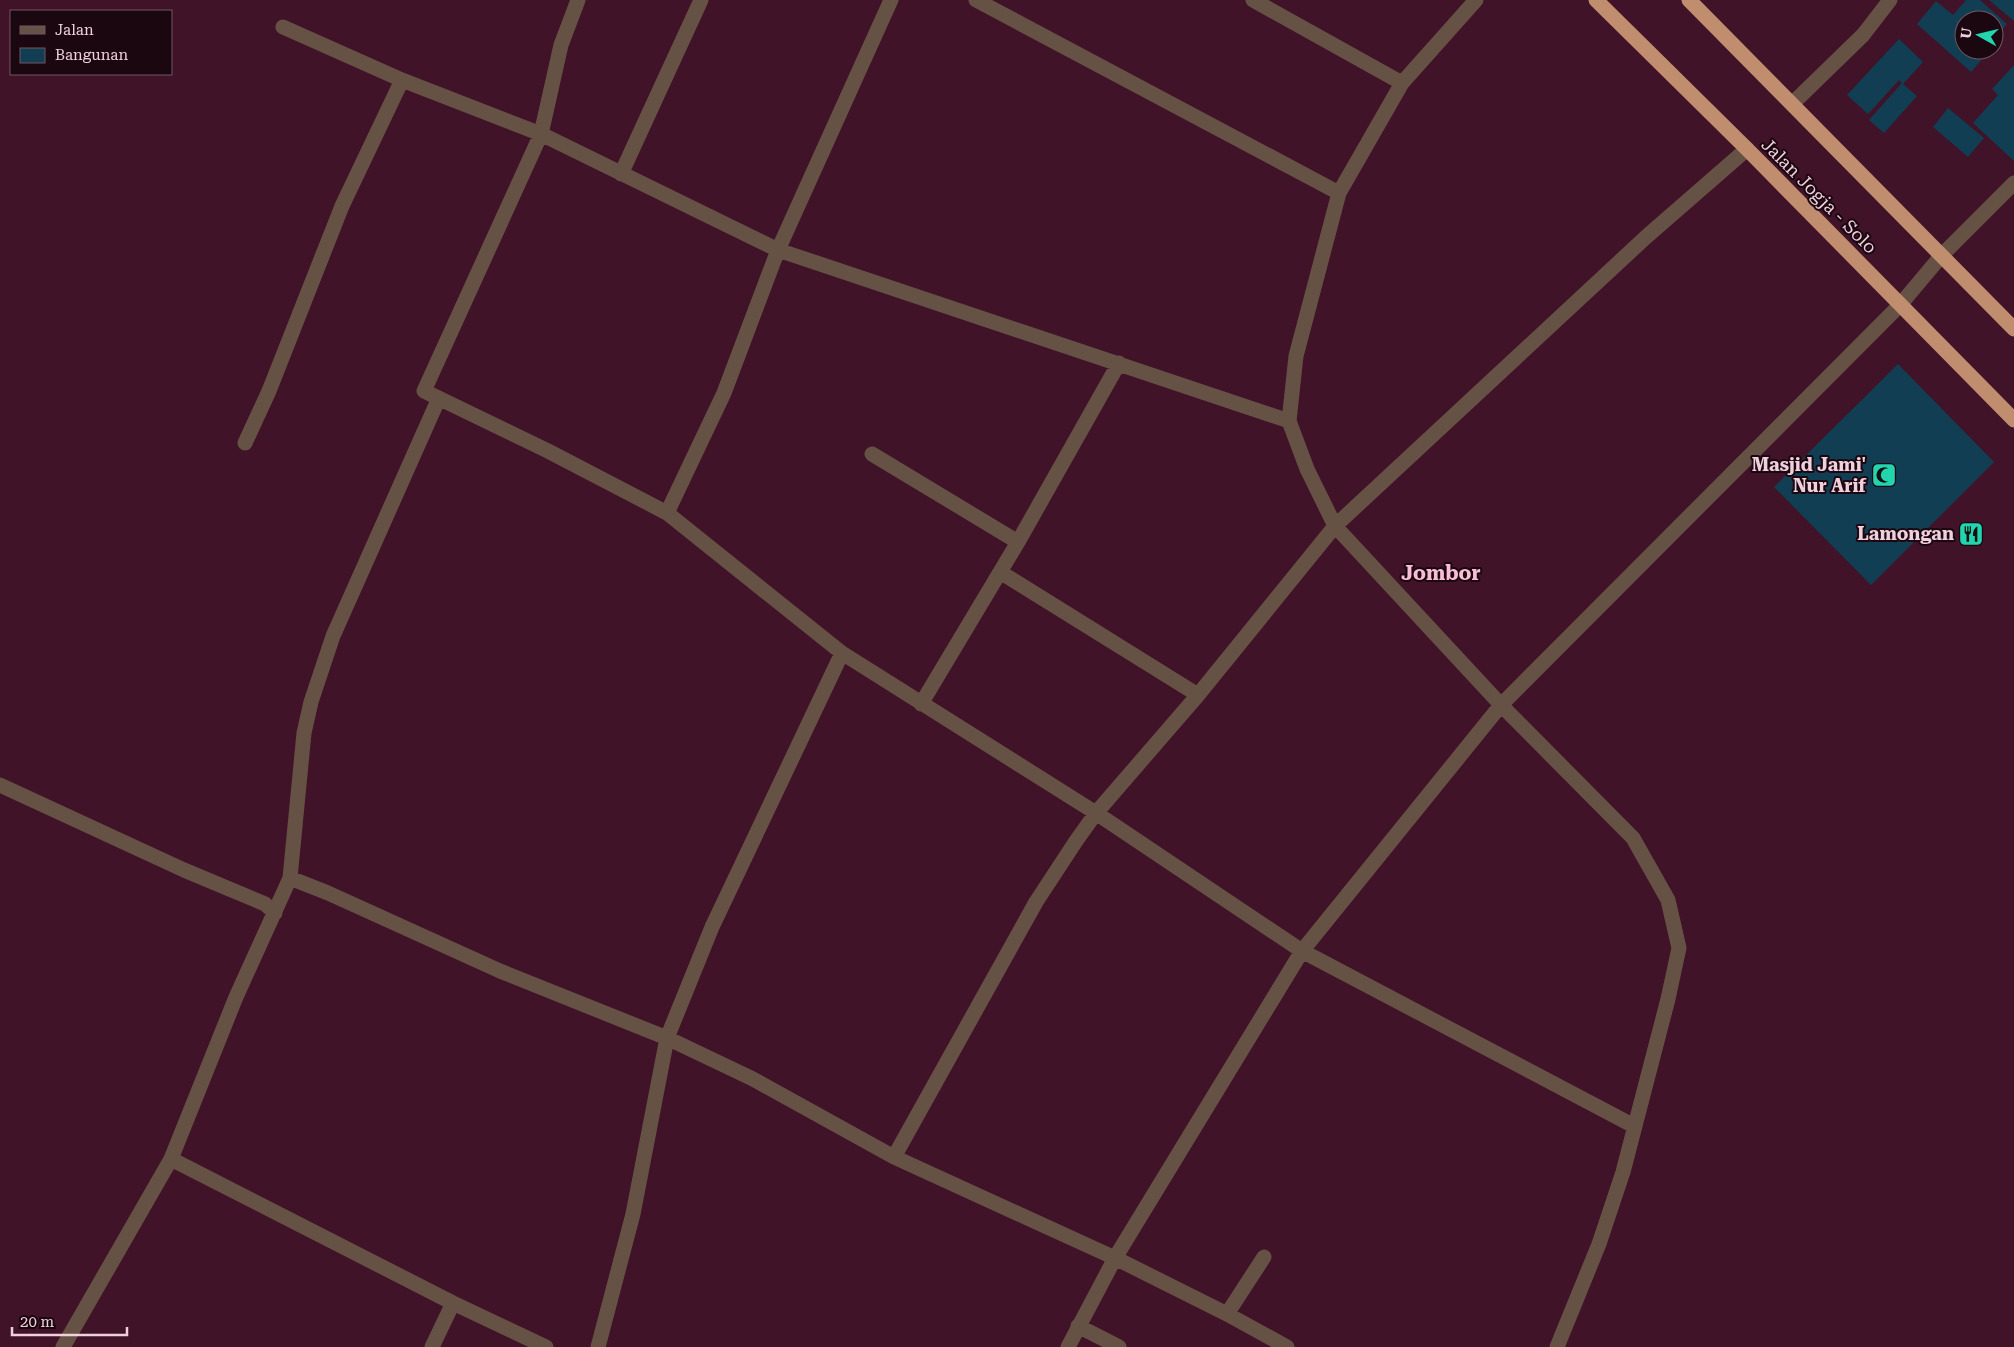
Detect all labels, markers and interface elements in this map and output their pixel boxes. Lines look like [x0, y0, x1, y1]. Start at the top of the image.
legend [10, 10, 172, 75]
north arrow [1954, 10, 2004, 60]
text: Jalan [55, 21, 94, 39]
text: U [1957, 27, 1975, 40]
text: Bangunan [55, 46, 128, 64]
street label: Jalan Jogja - Solo [1757, 134, 1881, 258]
place label: Masjid Jami' Nur Arif [1752, 454, 1867, 496]
mosque icon: Masjid Jami' Nur Arif [1871, 462, 1897, 488]
restaurant icon: Lamongan [1958, 521, 1984, 547]
place label: Lamongan [1857, 523, 1954, 544]
district label: Jombor [1401, 561, 1481, 585]
scale bar [12, 1304, 128, 1336]
text: 20 m [20, 1313, 55, 1331]

